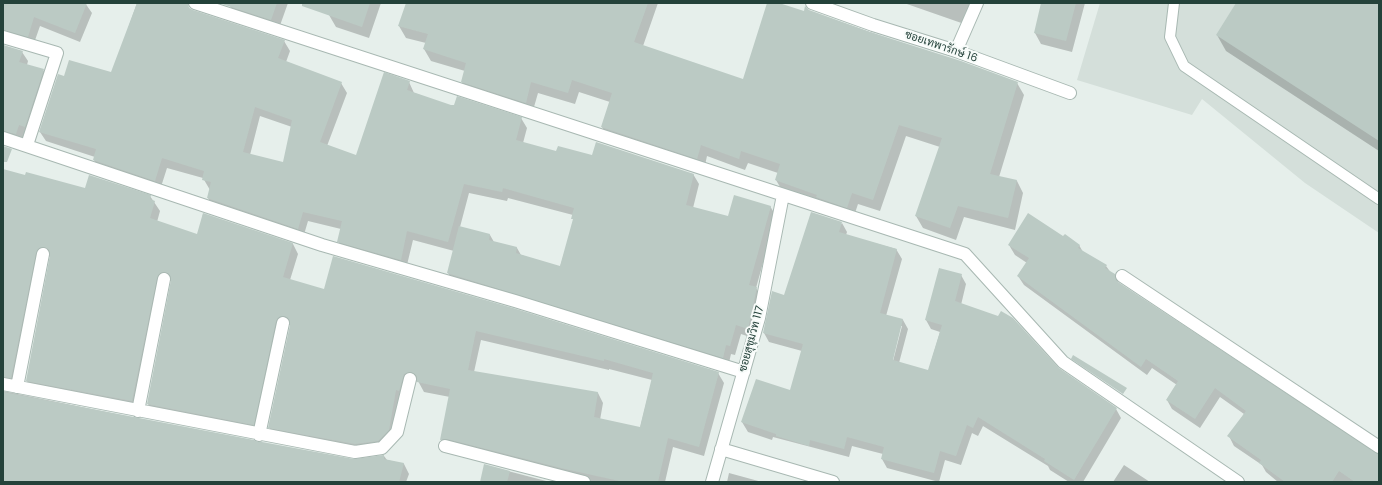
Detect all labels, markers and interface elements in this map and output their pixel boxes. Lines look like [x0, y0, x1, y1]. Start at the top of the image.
street label: ซอยเทพารักษ์ 16 [903, 28, 979, 66]
street label: ซอยสุขุมวิท 117 [737, 304, 767, 374]

